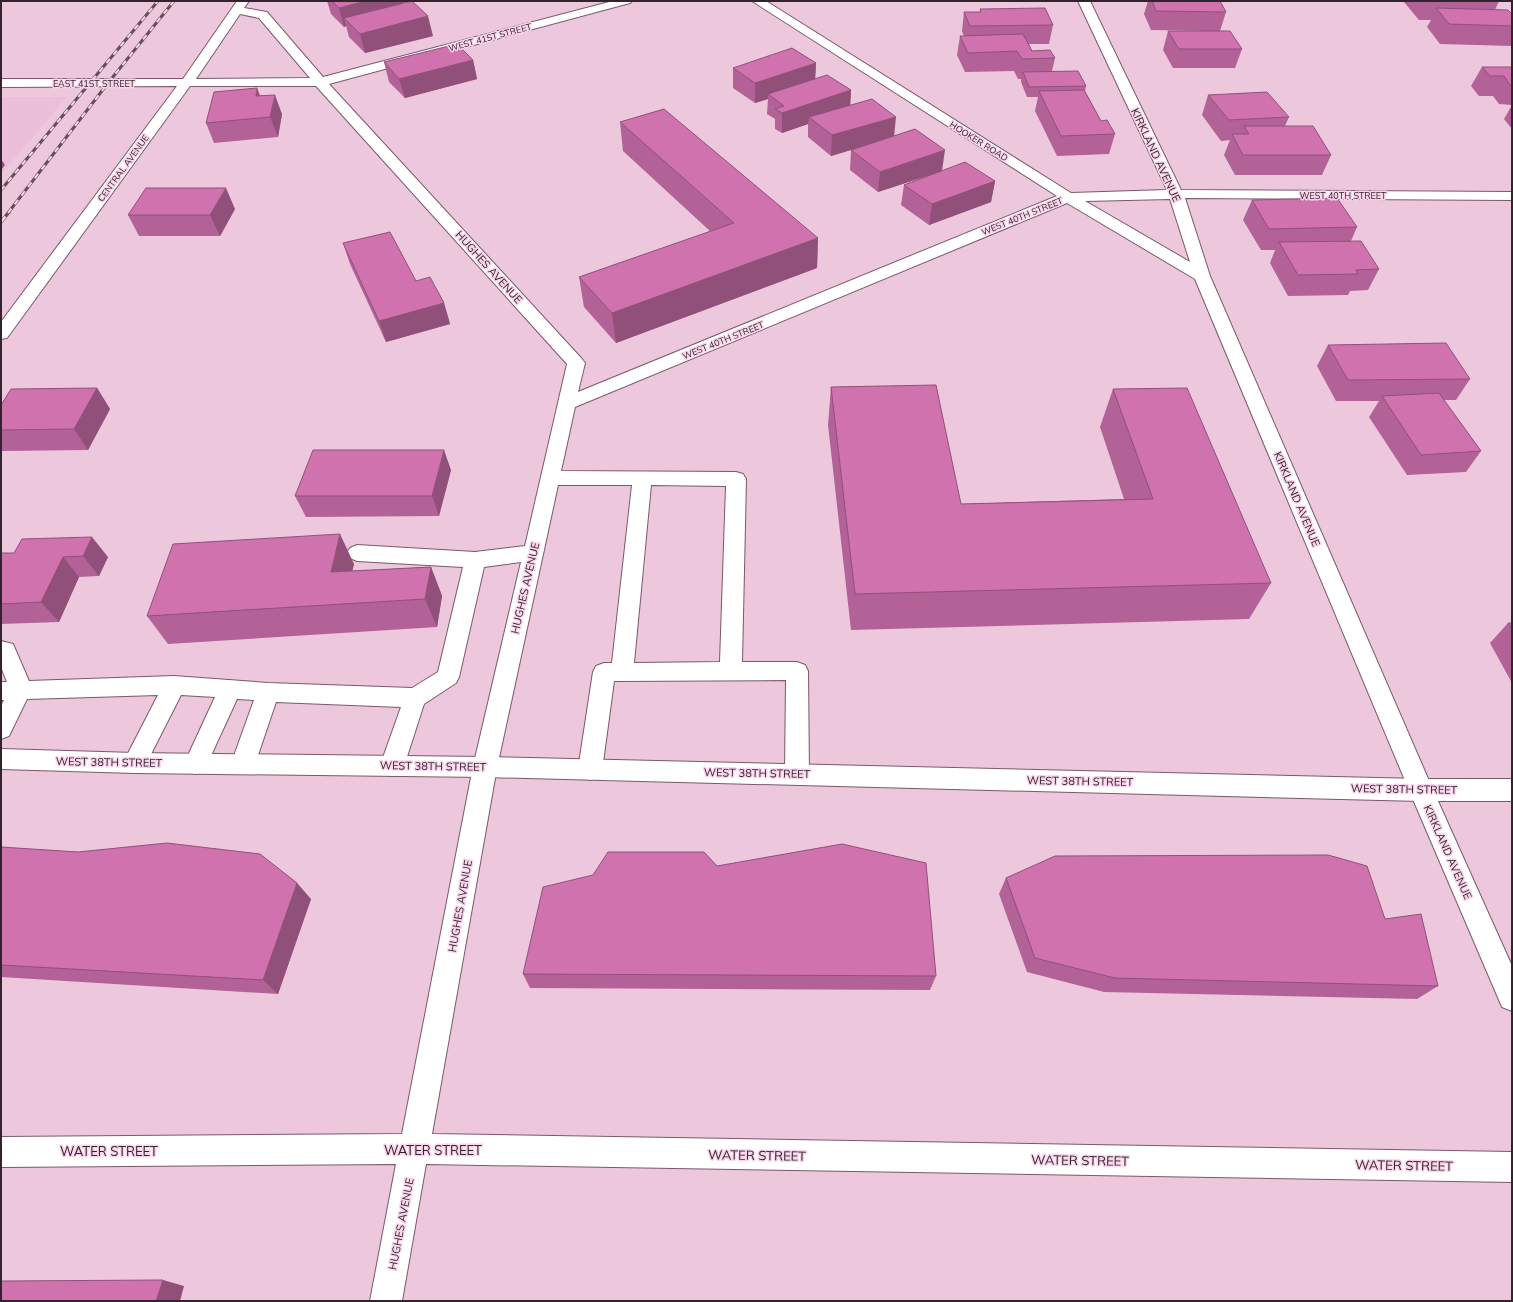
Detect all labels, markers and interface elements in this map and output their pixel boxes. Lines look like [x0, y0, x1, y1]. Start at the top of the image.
street label: WEST 41ST STREET [447, 20, 533, 53]
street label: EAST 41ST STREET [53, 78, 136, 89]
street label: KIRKLAND AVENUE [1128, 106, 1184, 204]
street label: HOOKER ROAD [948, 119, 1010, 163]
street label: CENTRAL AVENUE [95, 132, 151, 204]
street label: WEST 40TH STREET [1300, 190, 1387, 201]
street label: WEST 40TH STREET [980, 194, 1065, 237]
street label: HUGHES AVENUE [453, 228, 525, 306]
street label: WEST 40TH STREET [681, 318, 766, 361]
street label: KIRKLAND AVENUE [1271, 449, 1323, 549]
street label: HUGHES AVENUE [508, 541, 542, 635]
street label: WEST 38TH STREET [56, 754, 163, 770]
street label: WEST 38TH STREET [380, 758, 487, 774]
street label: WEST 38TH STREET [704, 765, 811, 781]
street label: WEST 38TH STREET [1027, 773, 1134, 789]
street label: WEST 38TH STREET [1351, 781, 1458, 797]
street label: KIRKLAND AVENUE [1421, 803, 1475, 901]
street label: HUGHES AVENUE [445, 859, 475, 953]
street label: WATER STREET [384, 1142, 482, 1158]
street label: WATER STREET [60, 1143, 158, 1159]
street label: WATER STREET [708, 1146, 806, 1164]
street label: WATER STREET [1031, 1151, 1129, 1169]
street label: WATER STREET [1355, 1156, 1453, 1174]
street label: HUGHES AVENUE [385, 1177, 417, 1271]

